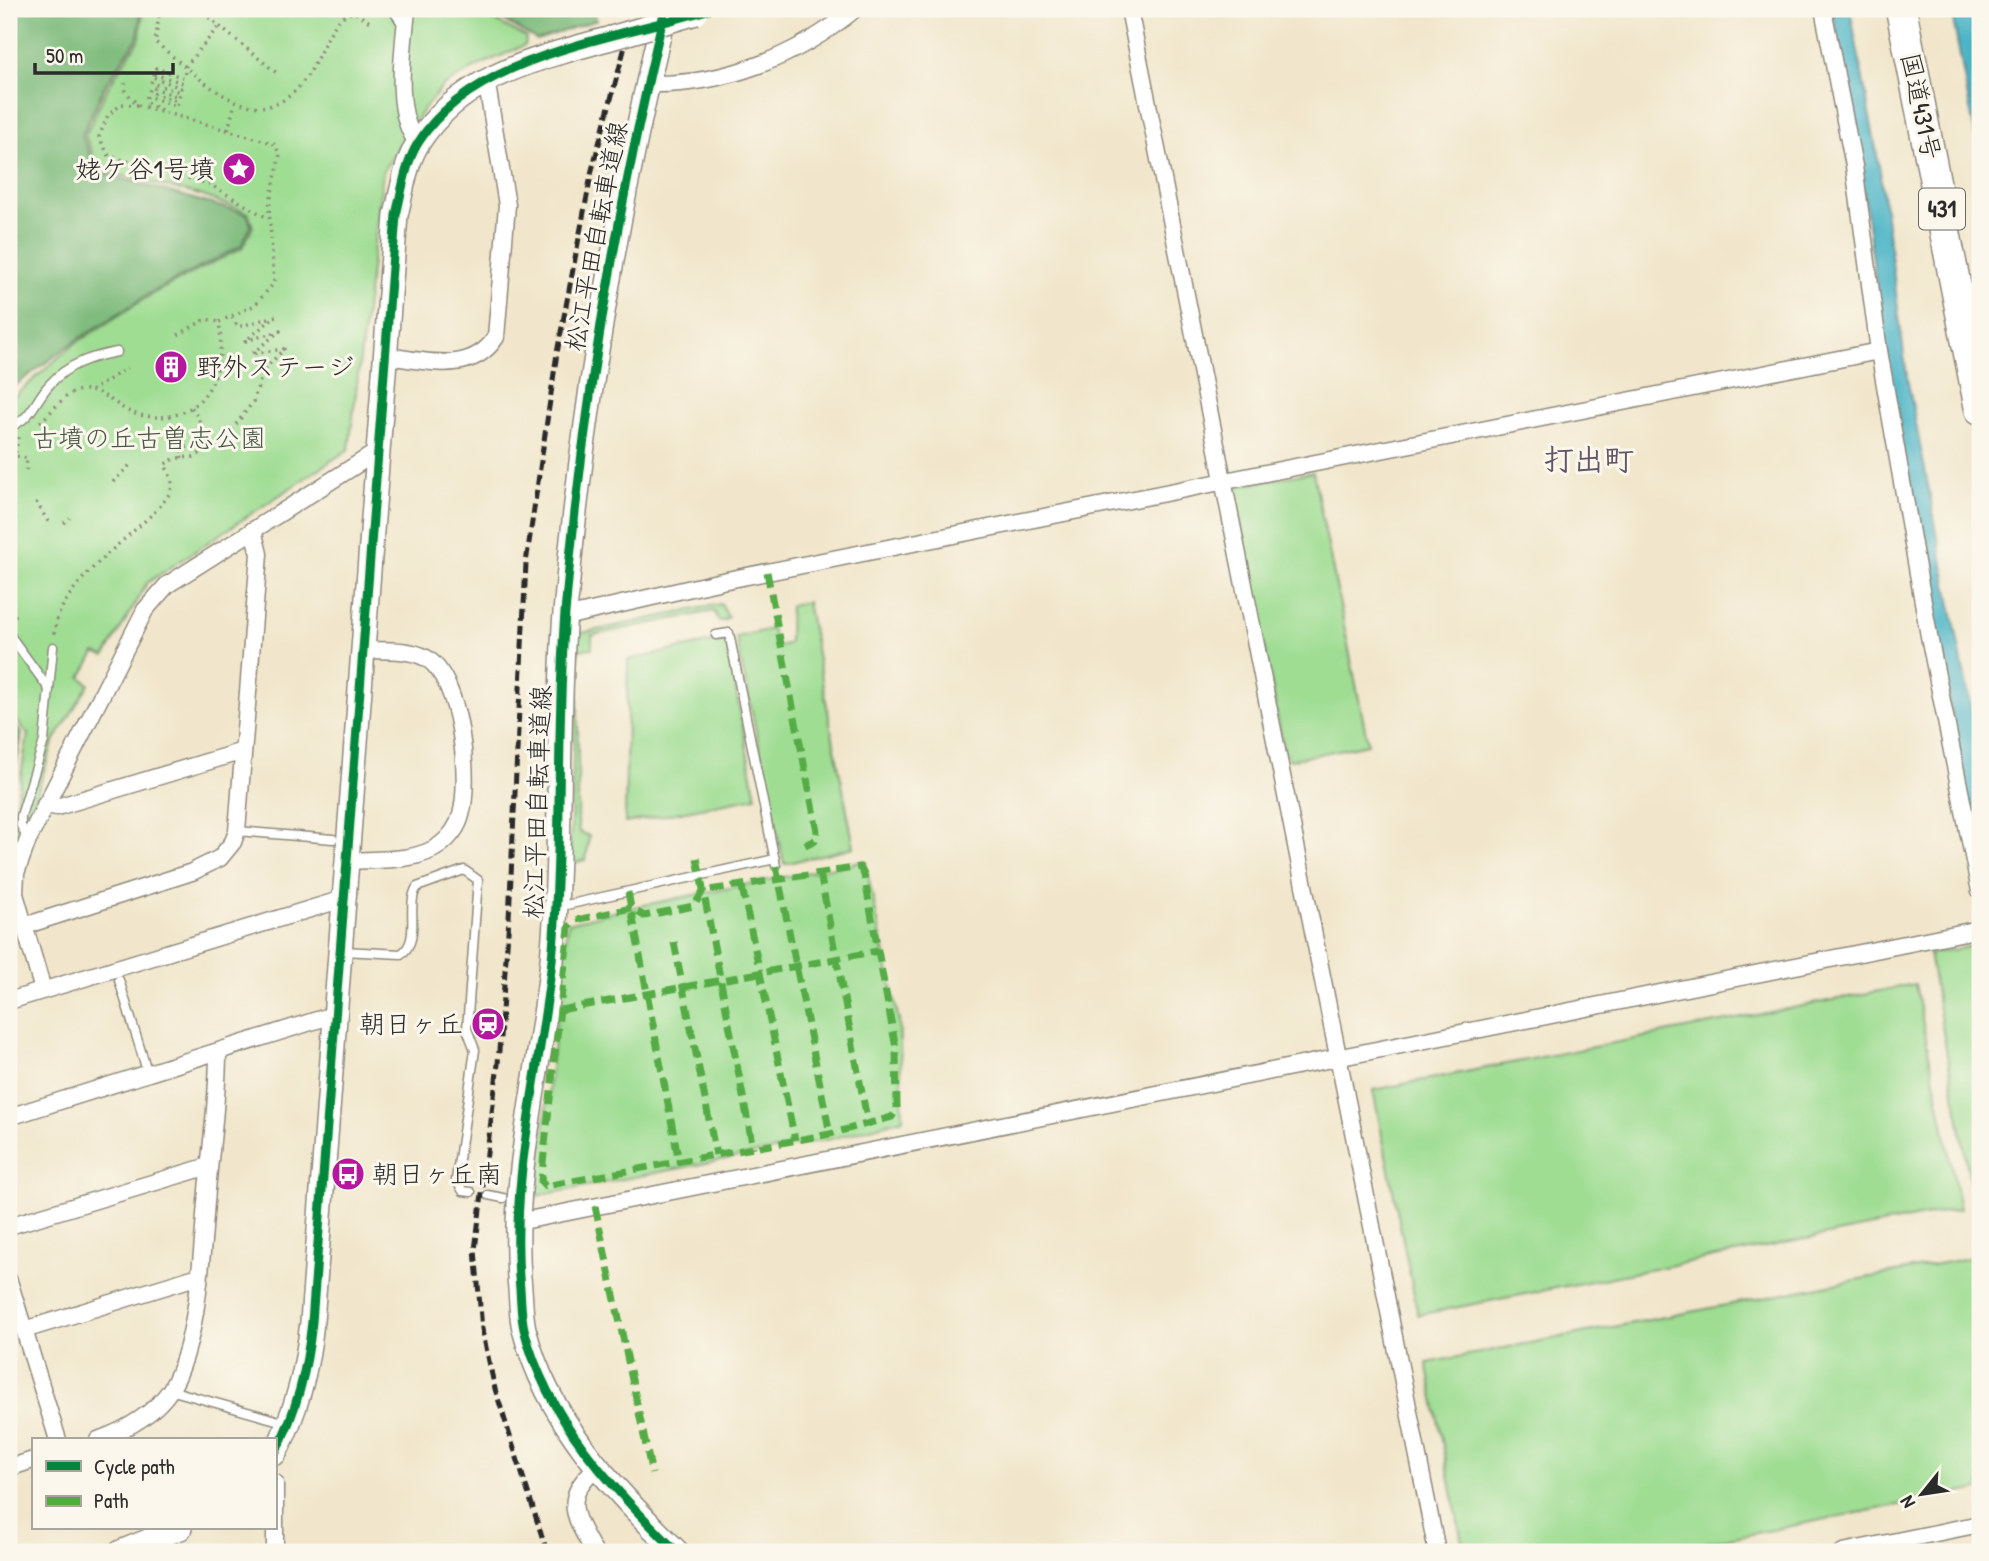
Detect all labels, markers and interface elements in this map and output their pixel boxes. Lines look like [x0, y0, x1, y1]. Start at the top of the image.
scale bar [35, 32, 173, 76]
text: 50 m [46, 41, 83, 70]
street label: 国道431号 [1893, 49, 1950, 163]
street label: 松江平田自転車道線 [556, 118, 635, 354]
place icon: 姥ケ谷1号墳 [220, 150, 258, 188]
place label: 姥ケ谷1号墳 [76, 151, 215, 186]
road number: 431 [1919, 188, 1965, 230]
building icon: 野外ステージ [152, 348, 190, 386]
place label: 野外ステージ [196, 349, 354, 384]
park label: 古墳の丘古曽志公園 [32, 420, 266, 455]
district label: 打出町 [1544, 439, 1634, 479]
street label: 松江平田自転車道線 [515, 684, 558, 920]
station icon: 朝日ヶ丘 [469, 1005, 507, 1043]
place label: 朝日ヶ丘 [359, 1006, 463, 1041]
bus stop icon: 朝日ヶ丘南 [329, 1155, 367, 1193]
place label: 朝日ヶ丘南 [372, 1156, 502, 1191]
legend [32, 1438, 276, 1530]
text: Cycle path [94, 1452, 175, 1481]
north arrow [1888, 1460, 1958, 1530]
text: Path [94, 1486, 129, 1515]
text: N [1893, 1492, 1921, 1513]

